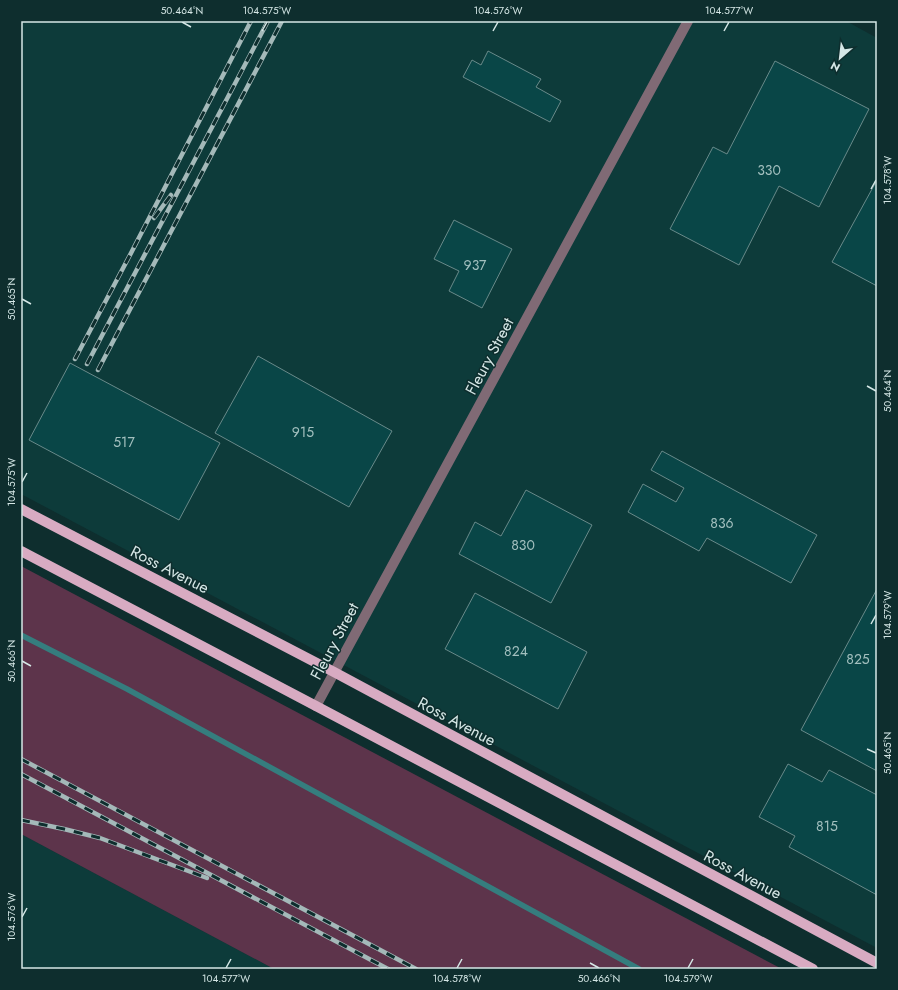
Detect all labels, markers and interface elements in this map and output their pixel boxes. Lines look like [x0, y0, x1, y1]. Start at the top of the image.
text: 50.464°N [161, 3, 203, 18]
text: 104.575°W [243, 3, 291, 18]
text: 104.576°W [474, 3, 522, 18]
text: 104.577°W [705, 3, 753, 18]
north arrow [820, 38, 860, 78]
text: N [828, 58, 843, 76]
text: 104.578°W [880, 156, 895, 204]
house number: 330 [757, 160, 781, 180]
house number: 937 [464, 255, 487, 275]
text: 50.465°N [4, 278, 19, 320]
street label: Fleury Street [459, 313, 519, 399]
text: 50.464°N [880, 370, 895, 412]
house number: 915 [292, 422, 314, 442]
house number: 517 [113, 432, 135, 452]
text: 104.575°W [4, 458, 19, 506]
house number: 836 [710, 513, 734, 533]
house number: 830 [511, 535, 535, 555]
street label: Ross Avenue [127, 540, 213, 599]
text: 104.579°W [880, 591, 895, 639]
street label: Fleury Street [304, 598, 364, 684]
text: 50.466°N [4, 640, 19, 682]
house number: 824 [504, 641, 528, 661]
house number: 825 [846, 649, 870, 669]
street label: Ross Avenue [414, 691, 500, 752]
text: 50.465°N [880, 732, 895, 774]
house number: 815 [816, 816, 838, 836]
street label: Ross Avenue [700, 844, 786, 905]
text: 104.576°W [4, 893, 19, 941]
text: 104.577°W [202, 971, 250, 986]
text: 104.578°W [433, 971, 481, 986]
text: 50.466°N [578, 971, 620, 986]
text: 104.579°W [664, 971, 712, 986]

